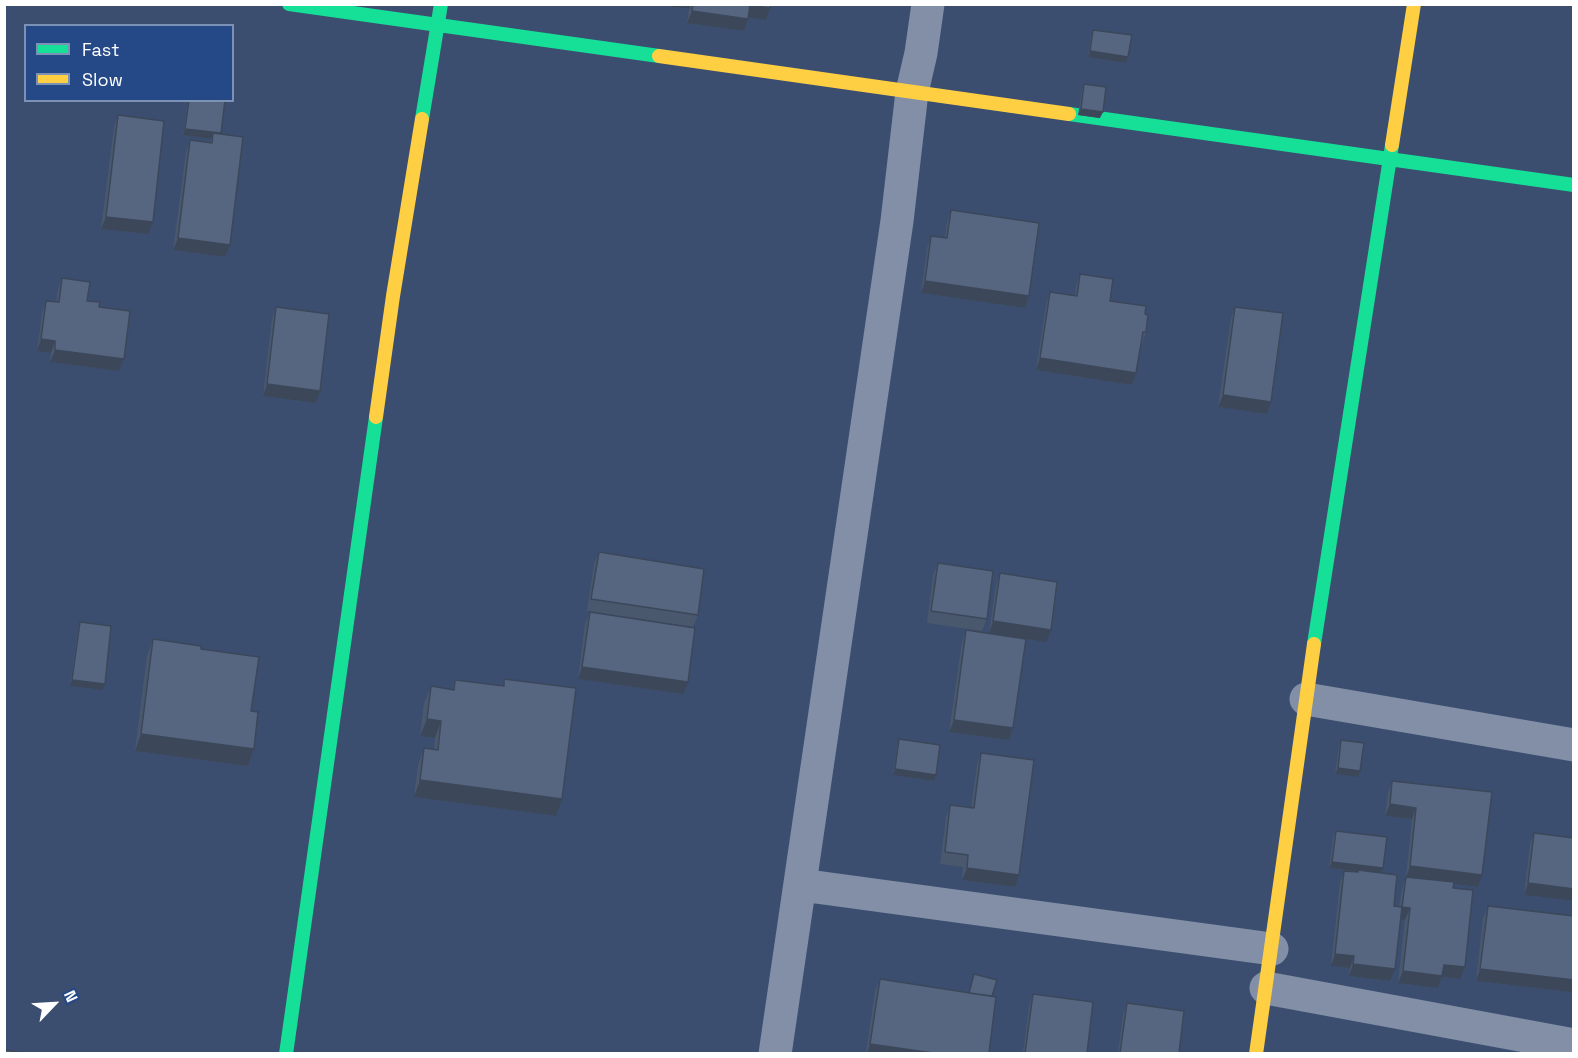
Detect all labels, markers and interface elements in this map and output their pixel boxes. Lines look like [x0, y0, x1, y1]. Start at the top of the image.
legend [24, 24, 234, 102]
text: Fast [82, 38, 119, 61]
text: Slow [82, 68, 123, 91]
north arrow [24, 974, 84, 1034]
text: N [59, 987, 83, 1005]

